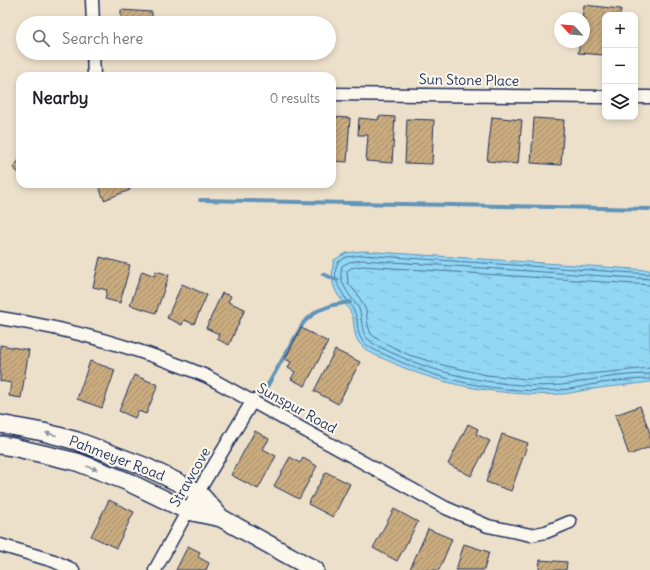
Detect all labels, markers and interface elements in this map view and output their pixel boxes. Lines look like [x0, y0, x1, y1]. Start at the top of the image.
north arrow [554, 12, 590, 48]
map controls [602, 12, 638, 120]
button: + [602, 12, 638, 48]
search box [16, 16, 336, 60]
icon: search [30, 27, 52, 49]
text: Search here [62, 29, 143, 48]
button: − [602, 48, 638, 84]
street label: Sun Stone Place [419, 70, 519, 90]
button: layers [602, 84, 638, 120]
text: Nearby [32, 87, 88, 109]
text: 0 results [270, 90, 320, 107]
street label: Sunspur Road [254, 379, 340, 437]
one-way arrow [45, 431, 57, 437]
street label: Pahmeyer Road [66, 431, 168, 485]
street label: Strawcove [166, 444, 214, 510]
one-way arrow [87, 465, 99, 471]

